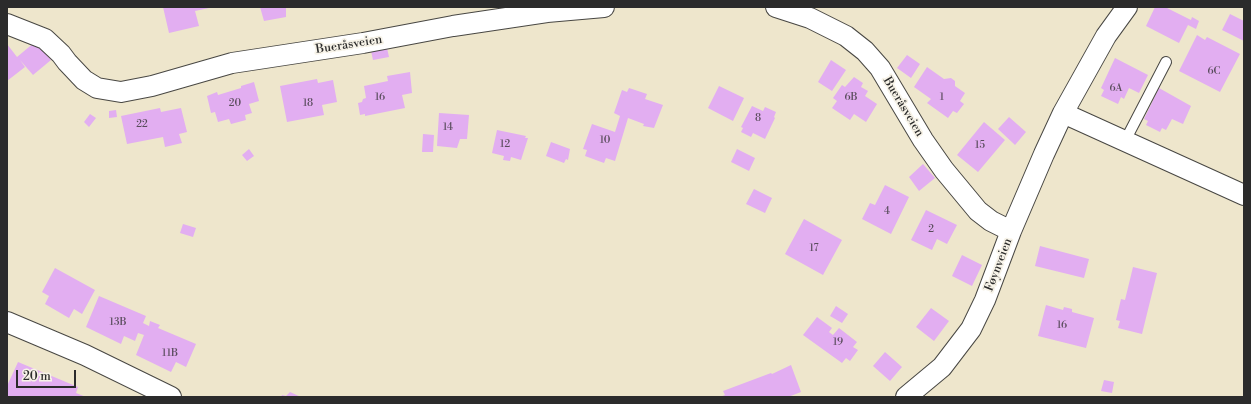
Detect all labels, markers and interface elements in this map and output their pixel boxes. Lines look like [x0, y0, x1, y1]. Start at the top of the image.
street label: Bueråsveien [315, 33, 383, 57]
house number: 6C [1208, 66, 1220, 78]
street label: Bueråsveien [880, 75, 926, 139]
house number: 6A [1110, 83, 1122, 95]
house number: 16 [375, 92, 385, 104]
house number: 6B [844, 92, 858, 104]
house number: 1 [940, 92, 944, 104]
house number: 20 [229, 98, 241, 110]
house number: 18 [303, 98, 313, 110]
house number: 8 [755, 113, 761, 125]
house number: 22 [136, 119, 148, 131]
house number: 14 [443, 122, 453, 134]
house number: 10 [600, 135, 610, 147]
house number: 12 [500, 139, 510, 151]
house number: 15 [975, 140, 985, 152]
house number: 4 [884, 206, 890, 218]
house number: 2 [928, 224, 934, 236]
street label: Føynveien [982, 236, 1016, 294]
house number: 17 [810, 243, 818, 255]
house number: 13B [110, 317, 126, 329]
house number: 16 [1057, 320, 1067, 332]
house number: 19 [833, 337, 843, 349]
house number: 11B [162, 348, 178, 360]
scale bar [18, 362, 78, 388]
text: 20 m [23, 369, 51, 384]

